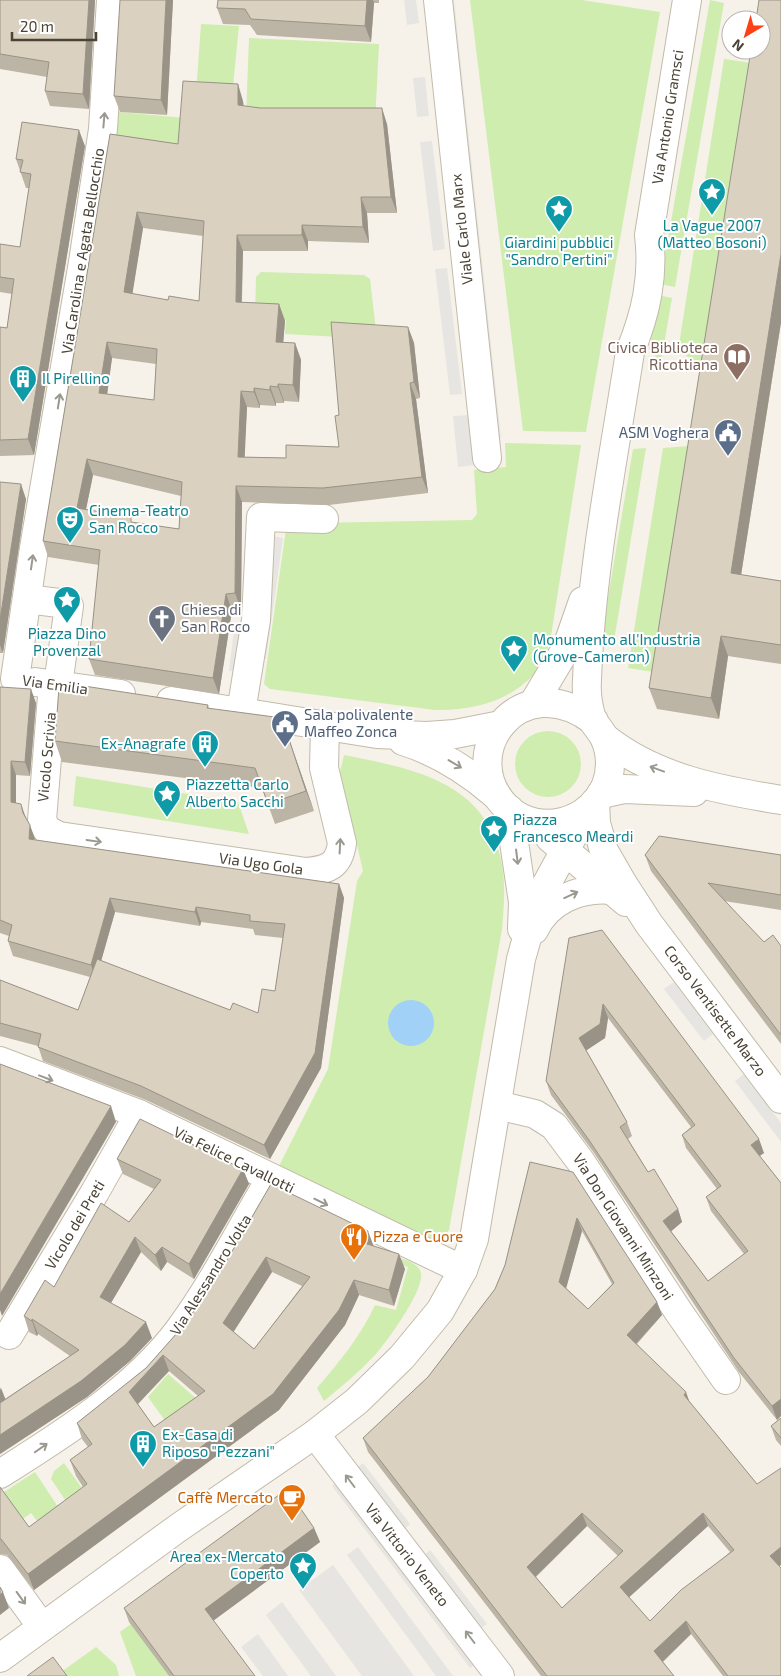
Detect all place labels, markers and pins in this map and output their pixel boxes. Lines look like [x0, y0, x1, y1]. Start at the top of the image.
place icon: La Vague 2007 (Matteo Bosoni) [697, 177, 727, 216]
place icon: Giardini pubblici "Sandro Pertini" [544, 194, 574, 233]
place label: La Vague 2007 (Matteo Bosoni) [657, 216, 767, 251]
place label: Giardini pubblici "Sandro Pertini" [505, 233, 613, 268]
place label: Civica Biblioteca Ricottiana [608, 338, 718, 373]
library icon: Civica Biblioteca Ricottiana [722, 342, 752, 381]
building icon: Il Pirellino [8, 364, 38, 403]
place label: Il Pirellino [42, 369, 110, 387]
public building icon: ASM Voghera [713, 418, 743, 457]
place label: ASM Voghera [619, 423, 709, 441]
place label: Cinema-Teatro San Rocco [89, 501, 189, 536]
theatre icon: Cinema-Teatro San Rocco [55, 505, 85, 544]
place icon: Piazza Dino Provenzal [52, 585, 82, 624]
place label: Chiesa di San Rocco [181, 600, 250, 635]
church icon: Chiesa di San Rocco [147, 604, 177, 643]
place label: Piazza Dino Provenzal [28, 624, 106, 659]
place label: Monumento all'Industria (Grove-Cameron) [533, 630, 701, 665]
place icon: Monumento all'Industria (Grove-Cameron) [499, 634, 529, 673]
place label: Sala polivalente Maffeo Zonca [304, 705, 413, 740]
public building icon: Sala polivalente Maffeo Zonca [270, 709, 300, 748]
building icon: Ex-Anagrafe [190, 729, 220, 768]
place label: Ex-Anagrafe [101, 734, 186, 752]
place label: Piazzetta Carlo Alberto Sacchi [186, 775, 289, 810]
place icon: Piazzetta Carlo Alberto Sacchi [152, 779, 182, 818]
place label: Piazza Francesco Meardi [513, 810, 633, 845]
place icon: Piazza Francesco Meardi [479, 814, 509, 853]
restaurant icon: Pizza e Cuore [339, 1222, 369, 1261]
place label: Pizza e Cuore [373, 1227, 463, 1245]
place label: Ex-Casa di Riposo "Pezzani" [162, 1425, 275, 1460]
building icon: Ex-Casa di Riposo "Pezzani" [128, 1429, 158, 1468]
cafe icon: Caffè Mercato [277, 1483, 307, 1522]
place label: Caffè Mercato [177, 1488, 273, 1506]
place label: Area ex-Mercato Coperto [170, 1547, 284, 1582]
place icon: Area ex-Mercato Coperto [288, 1551, 318, 1590]

